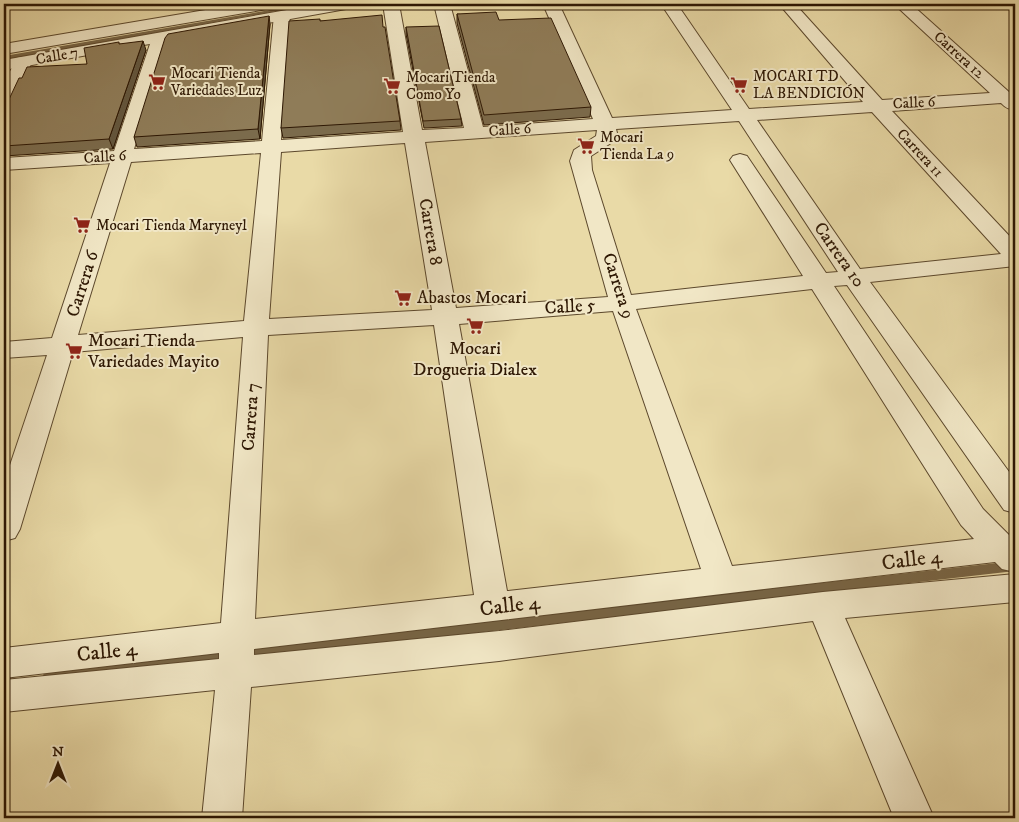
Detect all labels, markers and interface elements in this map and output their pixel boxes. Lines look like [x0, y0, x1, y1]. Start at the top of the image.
street label: Carrera 12 [930, 27, 989, 83]
street label: Calle 7 [34, 43, 80, 69]
place label: Mocari Tienda Variedades Luz [170, 64, 262, 100]
place label: MOCARI TD LA BENDICIÓN [753, 67, 865, 103]
place label: Mocari Tienda Como Yo [406, 68, 496, 104]
supermarket icon: Mocari Tienda Variedades Luz [147, 72, 167, 92]
supermarket icon: MOCARI TD LA BENDICIÓN [729, 75, 749, 95]
supermarket icon: Mocari Tienda Como Yo [382, 76, 402, 96]
street label: Calle 6 [892, 92, 937, 114]
street label: Calle 6 [488, 119, 533, 141]
street label: Carrera 11 [893, 125, 947, 181]
place label: Mocari Tienda La 9 [600, 128, 674, 164]
supermarket icon: Mocari Tienda La 9 [576, 136, 596, 156]
street label: Calle 6 [83, 146, 128, 168]
street label: Carrera 8 [413, 197, 447, 267]
supermarket icon: Mocari Tienda Maryneyl [72, 215, 92, 235]
place label: Mocari Tienda Maryneyl [96, 216, 247, 235]
street label: Carrera 10 [809, 218, 869, 292]
street label: Carrera 6 [62, 248, 104, 320]
street label: Carrera 9 [597, 250, 639, 322]
place label: Abastos Mocari [417, 287, 527, 309]
supermarket icon: Abastos Mocari [393, 288, 413, 308]
street label: Calle 5 [544, 294, 596, 320]
supermarket icon: Mocari Drogueria Dialex [465, 316, 485, 336]
place label: Mocari Tienda Variedades Mayito [87, 330, 220, 373]
place label: Mocari Drogueria Dialex [413, 338, 537, 381]
supermarket icon: Mocari Tienda Variedades Mayito [64, 341, 84, 361]
street label: Carrera 7 [238, 382, 264, 452]
street label: Calle 4 [880, 543, 945, 577]
street label: Calle 4 [478, 589, 543, 623]
street label: Calle 4 [75, 636, 139, 668]
north arrow [32, 740, 82, 790]
text: N [52, 743, 64, 761]

